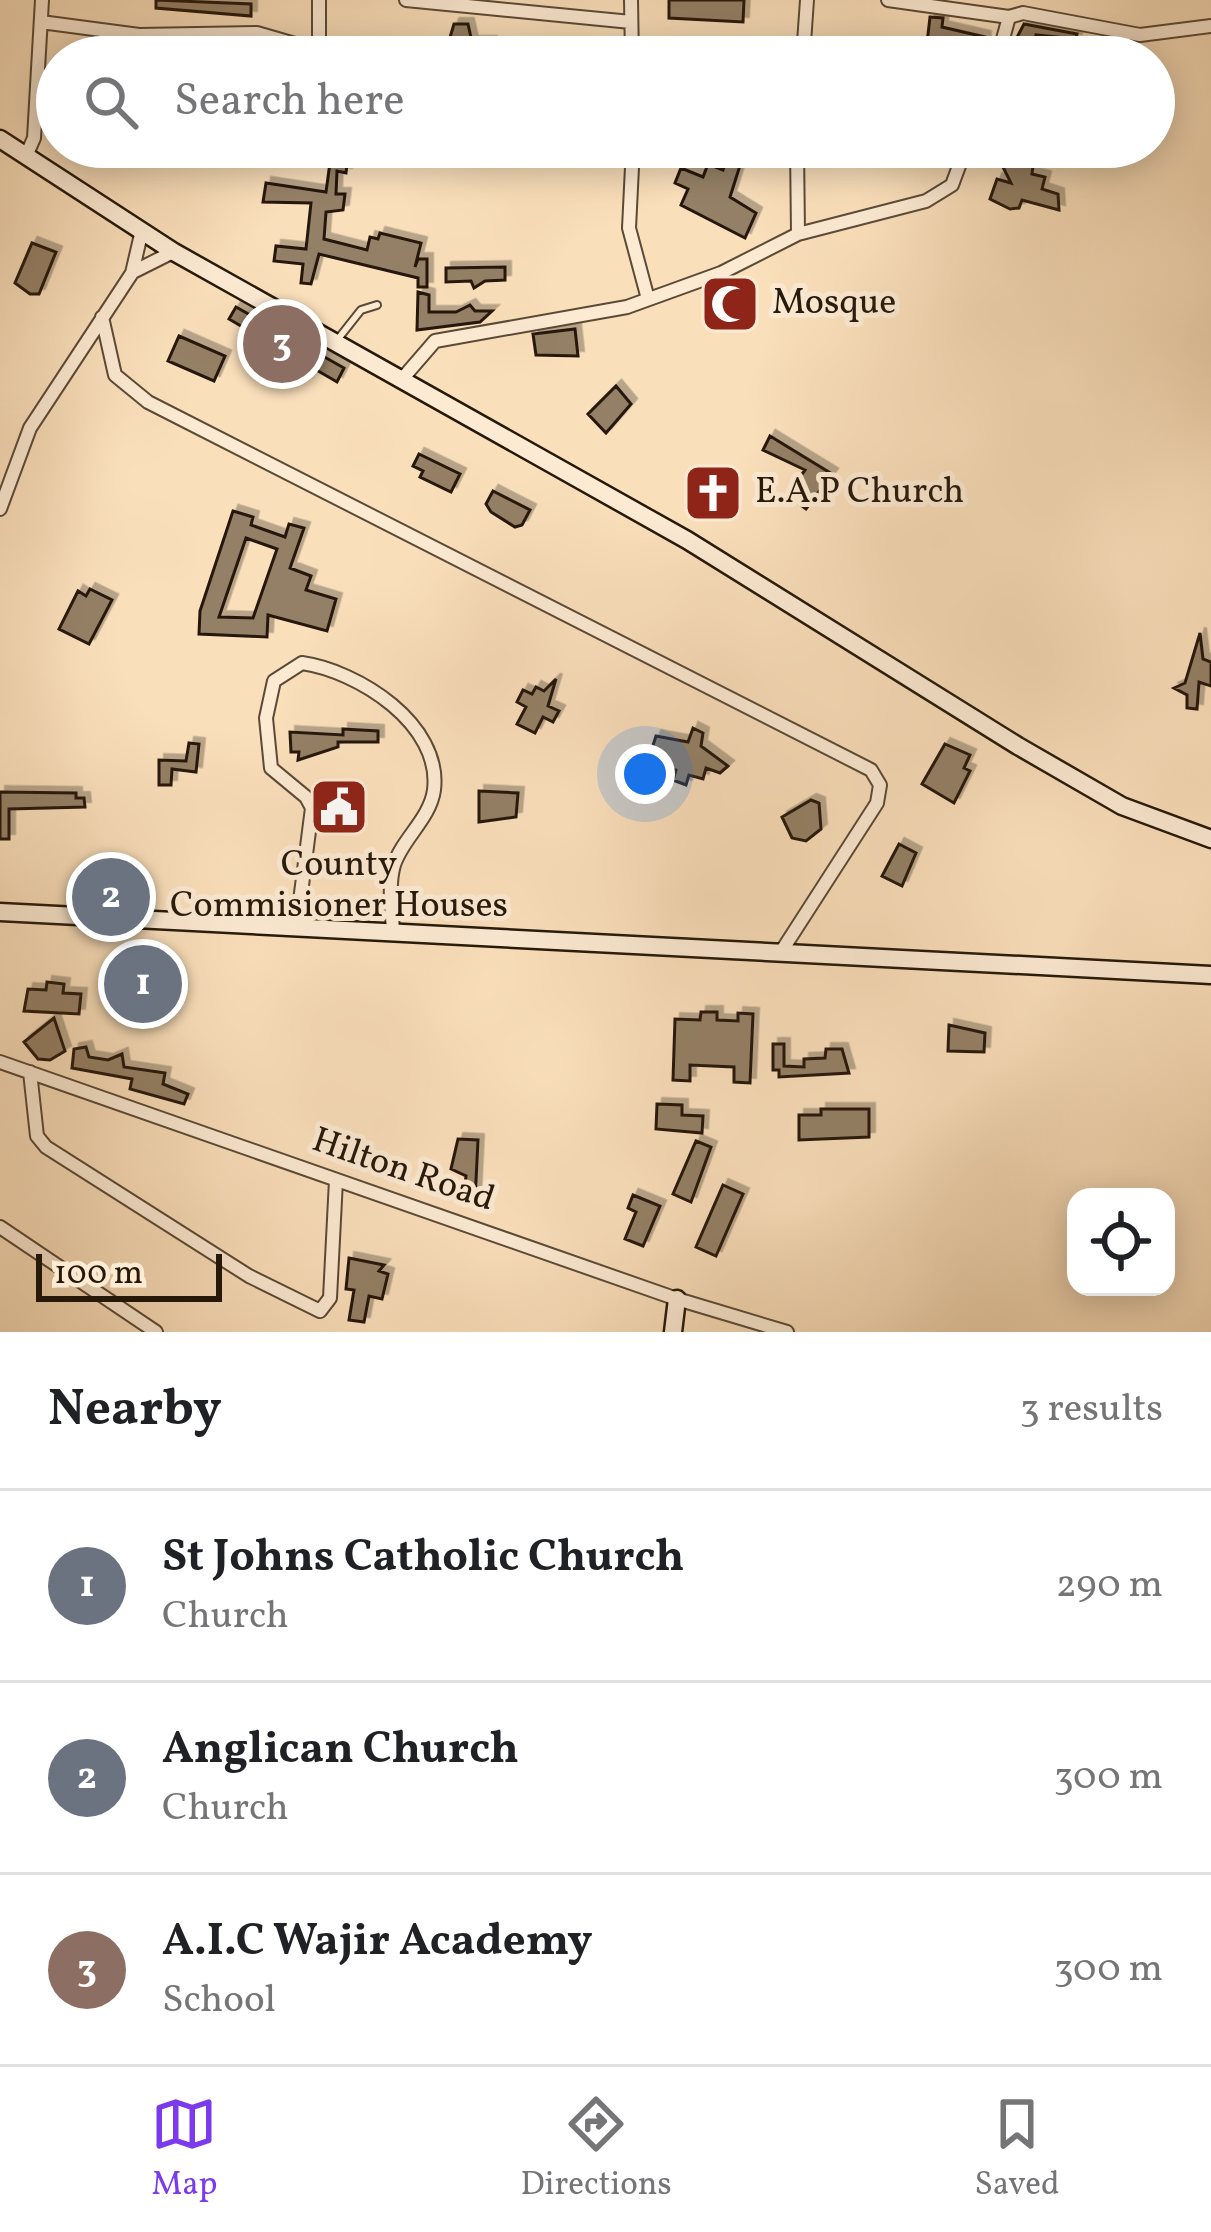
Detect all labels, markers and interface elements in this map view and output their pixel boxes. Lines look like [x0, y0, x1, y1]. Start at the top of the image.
search box [36, 36, 1175, 168]
icon: search [78, 69, 144, 135]
text: Search here [174, 71, 405, 134]
mosque icon: Mosque [699, 273, 761, 335]
place label: Mosque [772, 279, 896, 329]
pin: 3 [243, 299, 321, 389]
church icon: E.A.P Church [682, 462, 744, 524]
place label: E.A.P Church [755, 468, 964, 518]
your location [615, 744, 675, 804]
public building icon: County Commisioner Houses [308, 776, 370, 838]
place label: County Commisioner Houses [170, 841, 508, 932]
pin: 2 [72, 852, 150, 942]
pin: 1 [104, 939, 182, 1029]
street label: Hilton Road [305, 1116, 501, 1226]
map controls [1067, 1188, 1175, 1296]
button: locate [1067, 1188, 1175, 1296]
scale bar [36, 1248, 222, 1301]
text: 100 m [54, 1252, 143, 1298]
text: Nearby [48, 1375, 222, 1446]
text: 3 results [1020, 1383, 1163, 1437]
text: St Johns Catholic Church [162, 1527, 684, 1590]
text: 1 [79, 1559, 95, 1613]
text: 290 m [1056, 1559, 1163, 1613]
text: Church [162, 1590, 289, 1644]
text: Anglican Church [162, 1719, 519, 1782]
text: 2 [77, 1751, 97, 1805]
text: 300 m [1054, 1751, 1163, 1805]
text: Church [162, 1782, 289, 1836]
text: A.I.C Wajir Academy [162, 1911, 592, 1974]
text: 3 [77, 1943, 97, 1997]
text: 300 m [1054, 1943, 1163, 1997]
text: School [162, 1974, 276, 2028]
tab: Map [151, 2091, 218, 2209]
tab: Directions [520, 2091, 672, 2209]
tab: Saved [975, 2091, 1060, 2209]

